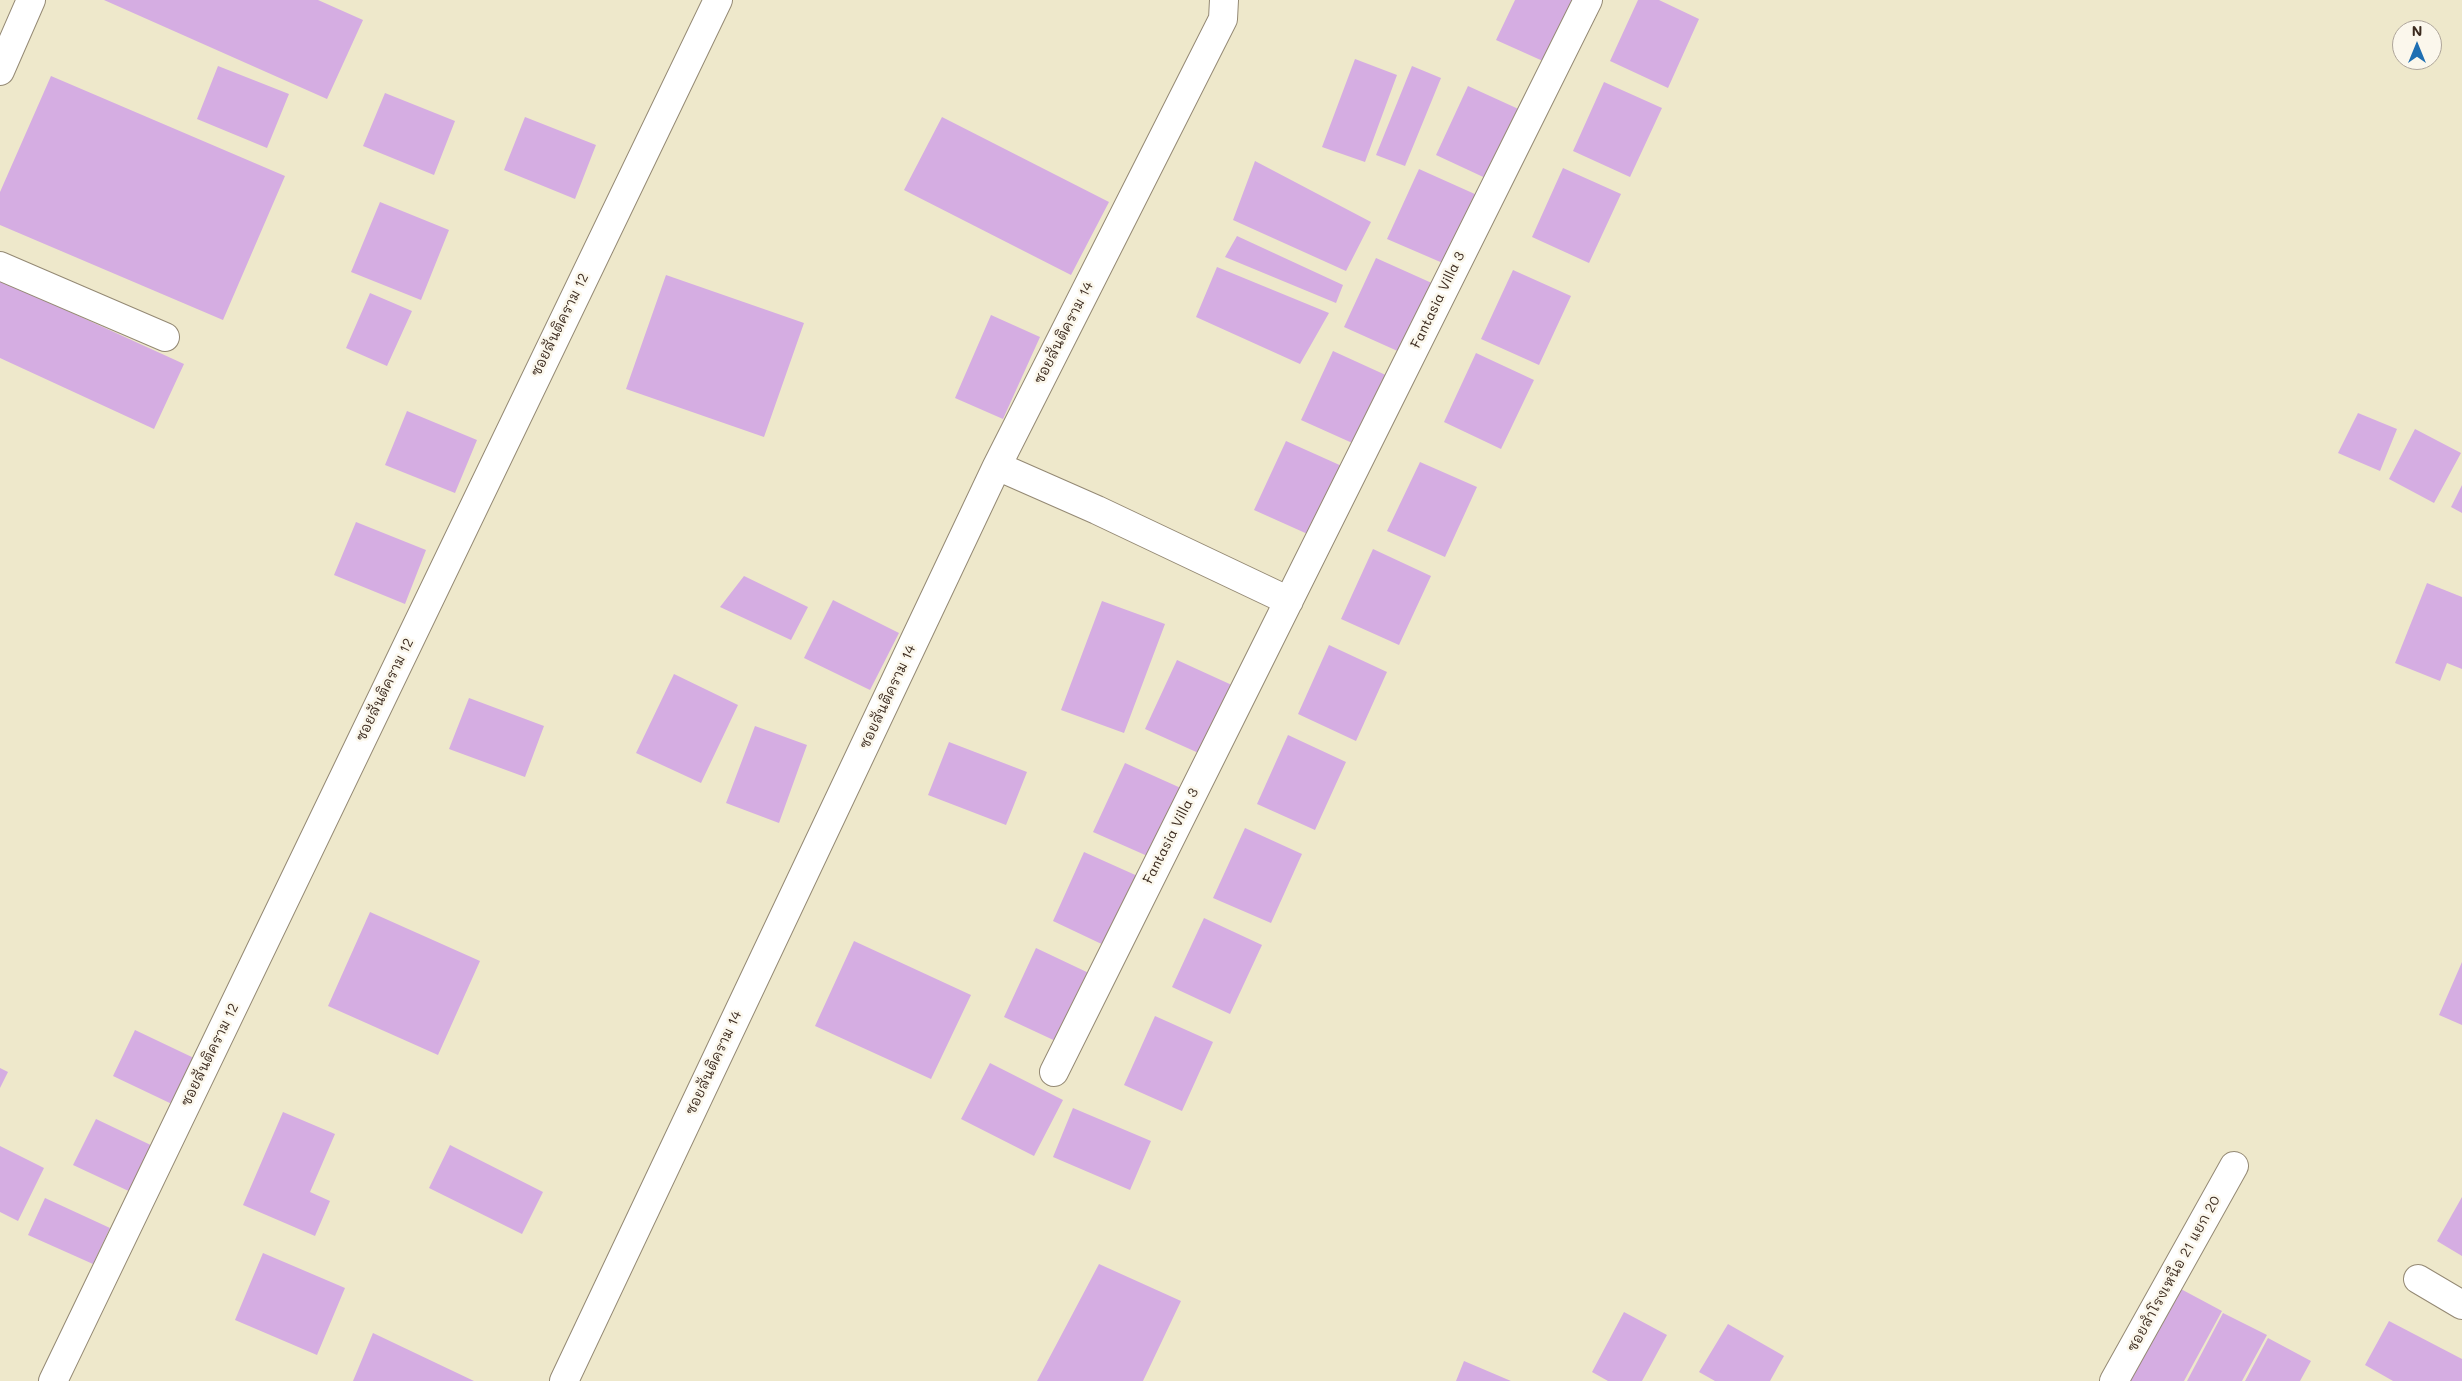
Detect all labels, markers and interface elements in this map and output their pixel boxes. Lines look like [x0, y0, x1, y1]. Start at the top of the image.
north arrow [2392, 20, 2442, 70]
text: N [2412, 21, 2422, 40]
street label: Fantasia Villa 3 [1407, 249, 1469, 351]
street label: ซอยสันติคราม 12 [528, 271, 592, 379]
street label: ซอยสันติคราม 14 [1031, 279, 1097, 387]
street label: ซอยสันติคราม 12 [353, 636, 417, 744]
street label: ซอยสันติคราม 14 [857, 642, 919, 752]
street label: Fantasia Villa 3 [1140, 785, 1202, 887]
street label: ซอยสันติคราม 12 [178, 1001, 242, 1109]
street label: ซอยสันติคราม 14 [683, 1008, 745, 1118]
street label: ซอยสำโรงเหนือ 21 แยก 20 [2124, 1193, 2224, 1355]

